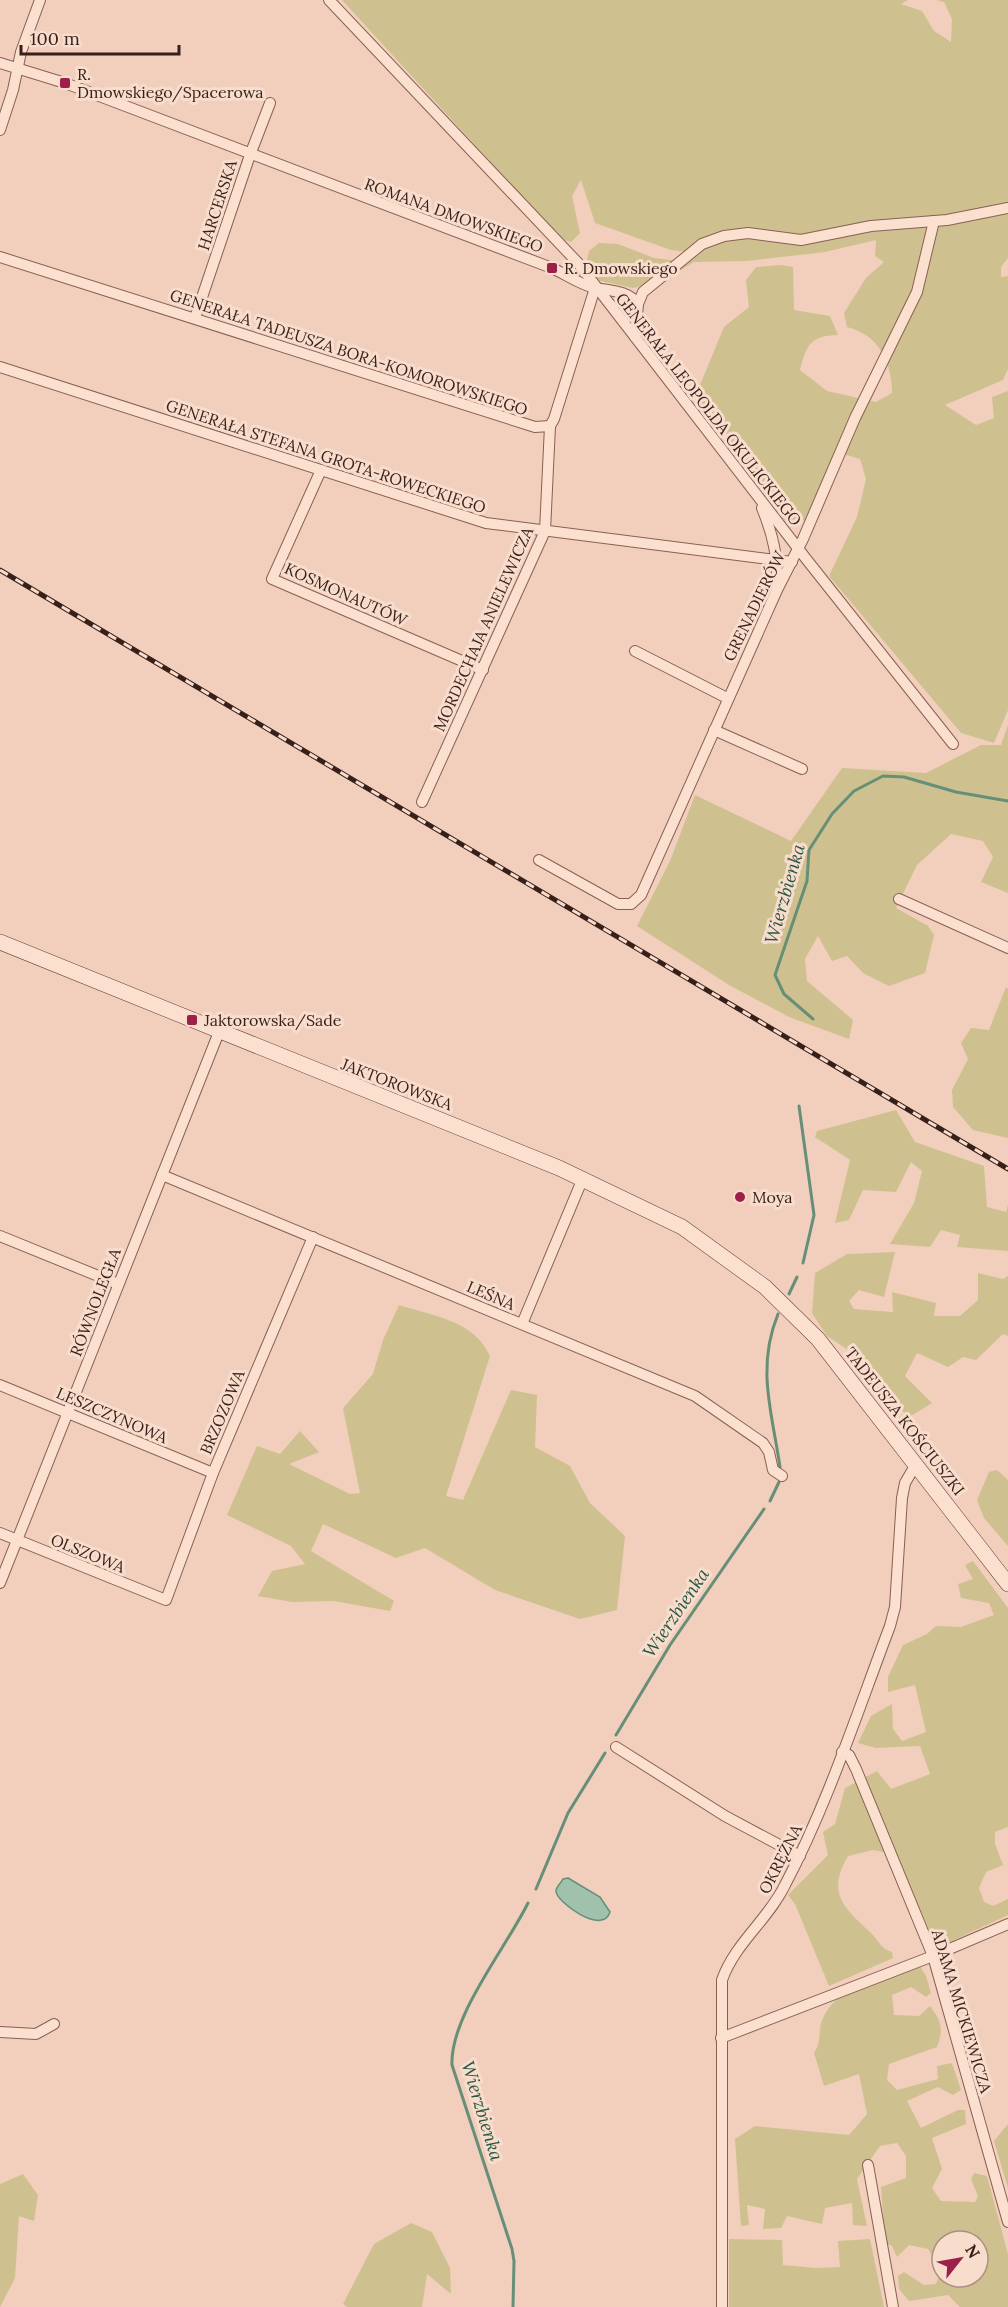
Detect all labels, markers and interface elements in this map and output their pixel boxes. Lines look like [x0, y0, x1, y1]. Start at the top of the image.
scale bar [21, 18, 178, 56]
text: 100 m [30, 27, 80, 50]
place label: R. Dmowskiego/Spacerowa [77, 64, 264, 103]
marker: R. Dmowskiego/Spacerowa [58, 76, 72, 90]
street label: HARCERSKA [193, 156, 241, 253]
street label: ROMANA DMOWSKIEGO [362, 173, 546, 257]
place label: R. Dmowskiego [564, 258, 678, 278]
marker: R. Dmowskiego [545, 261, 559, 275]
street label: GENERAŁA TADEUSZA BORA-KOMOROWSKIEGO [168, 285, 530, 419]
street label: GENERAŁA LEOPOLDA OKULICKIEGO [612, 289, 806, 529]
street label: GENERAŁA STEFANA GROTA-ROWECKIEGO [164, 395, 488, 517]
street label: MORDECHAJA ANIELEWICZA [429, 523, 538, 734]
street label: GRENADIERÓW [719, 547, 790, 664]
street label: KOSMONAUTÓW [282, 558, 411, 630]
water label: Wierzbienka [759, 841, 810, 946]
place label: Jaktorowska/Sade [203, 1010, 342, 1031]
marker: Jaktorowska/Sade [185, 1013, 199, 1027]
street label: JAKTOROWSKA [338, 1053, 456, 1115]
place label: Moya [752, 1187, 793, 1207]
marker: Moya [733, 1190, 747, 1204]
street label: RÓWNOLEGŁA [65, 1244, 125, 1359]
street label: LEŚNA [464, 1276, 519, 1314]
street label: TADEUSZA KOŚCIUSZKI [841, 1343, 969, 1499]
street label: BRZOZOWA [195, 1366, 249, 1457]
street label: LESZCZYNOWA [53, 1383, 172, 1448]
street label: OLSZOWA [48, 1529, 129, 1577]
water label: Wierzbienka [637, 1564, 714, 1662]
street label: OKRĘŻNA [754, 1820, 806, 1897]
street label: ADAMA MICKIEWICZA [927, 1926, 997, 2096]
water label: Wierzbienka [456, 2058, 509, 2163]
north arrow [930, 2229, 990, 2289]
text: N [961, 2241, 985, 2262]

